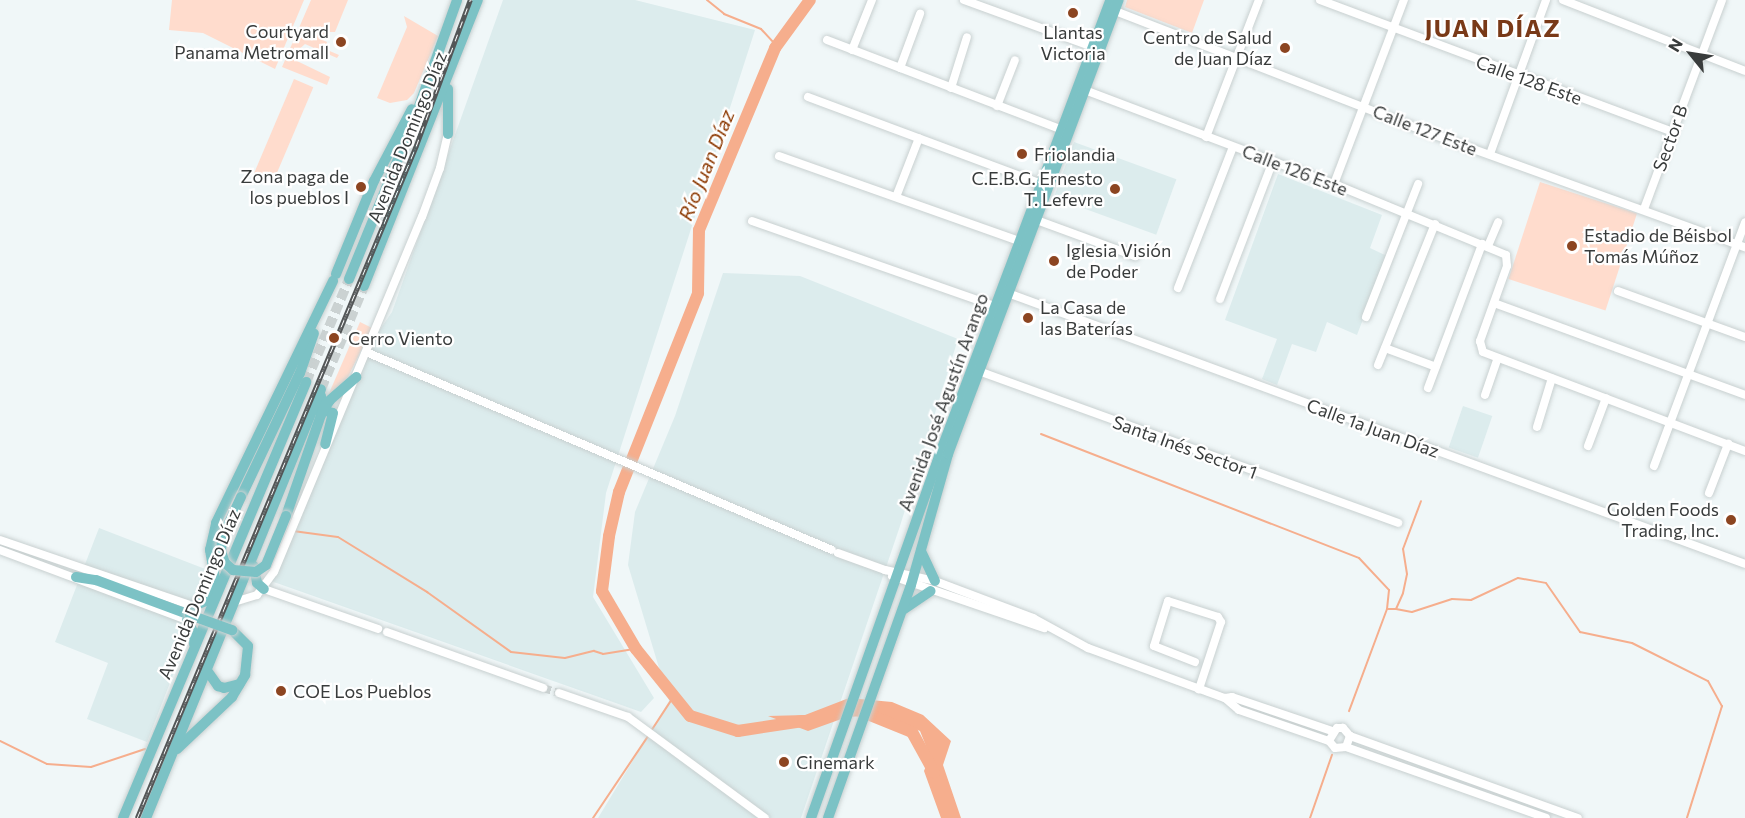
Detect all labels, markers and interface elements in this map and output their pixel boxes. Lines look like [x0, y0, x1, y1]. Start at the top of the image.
marker: Llantas Victoria [1066, 6, 1080, 20]
district label: JUAN DÍAZ [1425, 14, 1561, 42]
place label: Courtyard Panama Metromall [174, 21, 329, 63]
place label: Llantas Victoria [1040, 22, 1106, 64]
north arrow [1661, 24, 1721, 84]
place label: Centro de Salud de Juan Díaz [1143, 27, 1272, 70]
marker: Courtyard Panama Metromall [334, 35, 348, 49]
text: N [1664, 35, 1686, 55]
marker: Centro de Salud de Juan Díaz [1276, 39, 1294, 57]
street label: Avenida Domingo Díaz [363, 48, 451, 226]
street label: Calle 128 Este [1473, 51, 1585, 109]
street label: Calle 127 Este [1370, 100, 1480, 160]
street label: Sector B [1648, 102, 1692, 174]
water label: Río Juan Díaz [673, 106, 739, 224]
street label: Calle 126 Este [1239, 140, 1351, 200]
place label: Friolandia [1034, 143, 1115, 165]
marker: Friolandia [1015, 147, 1029, 161]
place label: Zona paga de los pueblos I [241, 166, 349, 208]
place label: C.E.B.G. Ernesto T. Lefevre [971, 168, 1103, 210]
marker: Zona paga de los pueblos I [354, 180, 368, 194]
marker: C.E.B.G. Ernesto T. Lefevre [1108, 182, 1122, 196]
place label: Estadio de Béisbol Tomás Múñoz [1584, 225, 1732, 268]
marker: Estadio de Béisbol Tomás Múñoz [1565, 239, 1579, 253]
place label: Iglesia Visión de Poder [1066, 240, 1171, 282]
marker: Iglesia Visión de Poder [1047, 254, 1061, 268]
street label: Avenida José Agustín Arango [893, 290, 993, 514]
place label: La Casa de las Baterías [1040, 297, 1133, 340]
marker: La Casa de las Baterías [1021, 311, 1035, 325]
place label: Cerro Viento [348, 327, 453, 349]
marker: Cerro Viento [325, 329, 343, 347]
street label: Calle 1a Juan Díaz [1304, 394, 1442, 462]
street label: Santa Inés Sector 1 [1110, 411, 1260, 483]
place label: Golden Foods Trading, Inc. [1607, 499, 1719, 542]
street label: Avenida Domingo Díaz [153, 506, 245, 682]
marker: Golden Foods Trading, Inc. [1724, 513, 1738, 527]
place label: COE Los Pueblos [293, 680, 432, 702]
marker: COE Los Pueblos [274, 684, 288, 698]
place label: Cinemark [796, 751, 875, 773]
marker: Cinemark [777, 755, 791, 769]

